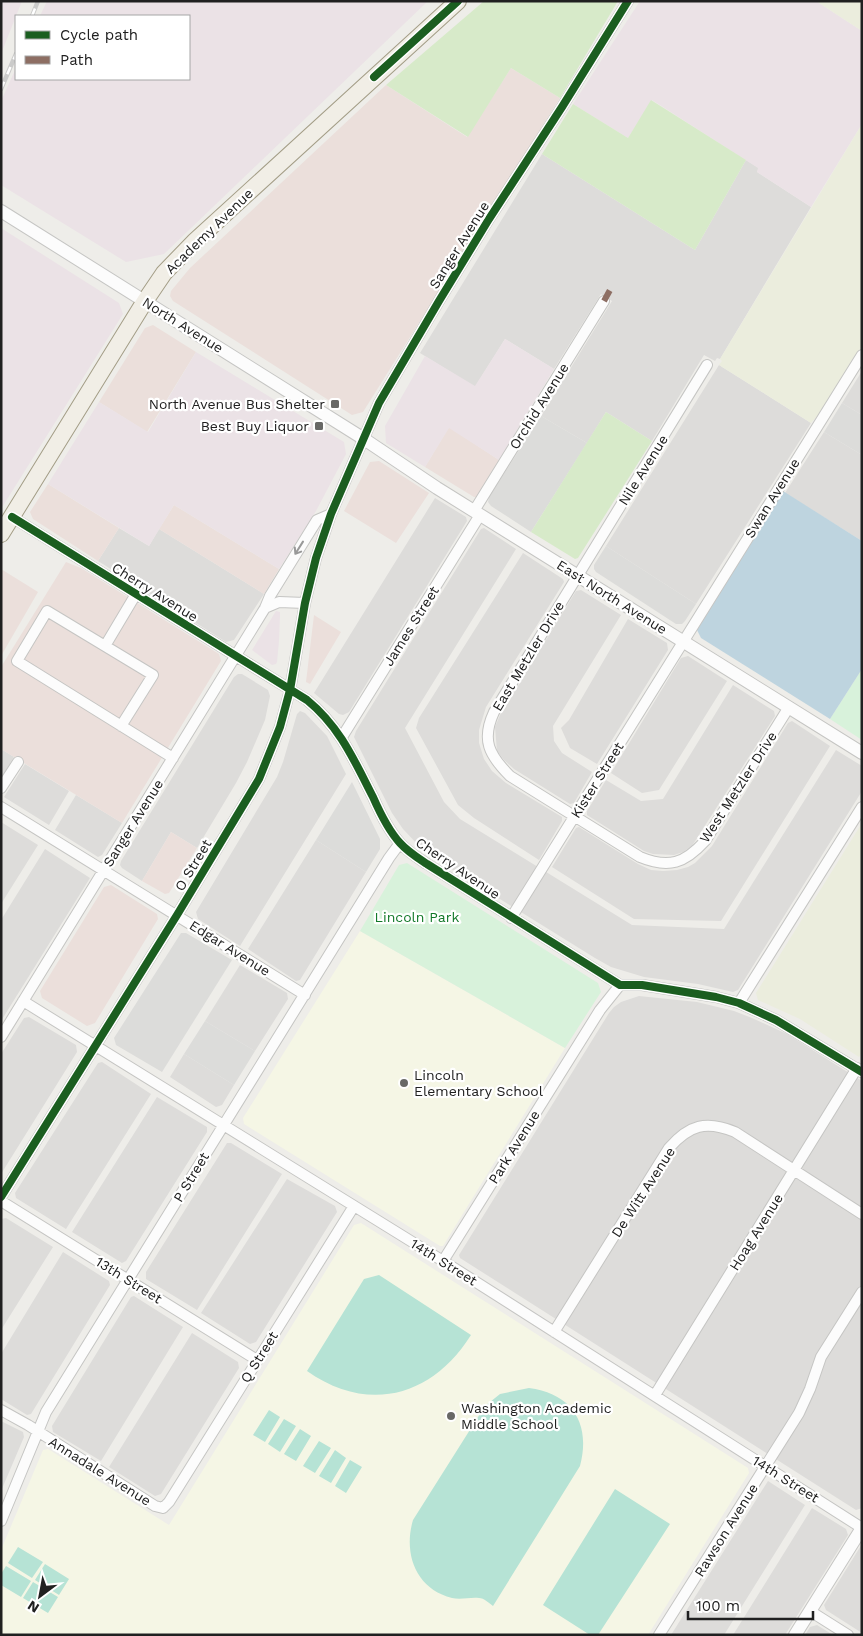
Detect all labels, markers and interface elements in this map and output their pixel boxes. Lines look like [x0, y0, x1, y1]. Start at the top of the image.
legend [15, 15, 190, 80]
text: Cycle path [60, 26, 138, 44]
text: Path [60, 51, 93, 69]
street label: Academy Avenue [162, 185, 256, 277]
street label: Sanger Avenue [426, 198, 492, 292]
street label: North Avenue [140, 294, 226, 356]
street label: Orchid Avenue [506, 360, 572, 452]
place label: North Avenue Bus Shelter [149, 396, 325, 412]
marker: North Avenue Bus Shelter [329, 398, 341, 410]
place label: Best Buy Liquor [201, 418, 309, 434]
marker: Best Buy Liquor [313, 420, 325, 432]
street label: Nile Avenue [615, 432, 671, 508]
street label: Swan Avenue [741, 455, 803, 541]
one-way arrow [294, 541, 304, 555]
street label: East North Avenue [554, 557, 670, 637]
street label: Cherry Avenue [109, 559, 201, 625]
street label: James Street [380, 583, 442, 669]
street label: East Metzler Drive [489, 598, 567, 714]
street label: West Metzler Drive [696, 728, 780, 846]
street label: Kister Street [567, 739, 627, 821]
street label: Sanger Avenue [100, 776, 166, 870]
street label: Cherry Avenue [413, 834, 503, 902]
street label: O Street [171, 836, 215, 894]
park label: Lincoln Park [375, 909, 459, 925]
street label: Edgar Avenue [187, 917, 273, 979]
place label: Lincoln Elementary School [414, 1067, 544, 1099]
marker: Lincoln Elementary School [398, 1077, 410, 1089]
street label: Park Avenue [485, 1107, 543, 1187]
street label: De Witt Avenue [608, 1144, 678, 1240]
street label: P Street [170, 1149, 212, 1205]
street label: Hoag Avenue [726, 1191, 786, 1273]
street label: 14th Street [408, 1235, 480, 1289]
street label: 13th Street [93, 1253, 165, 1307]
street label: Q Street [237, 1328, 281, 1386]
place label: Washington Academic Middle School [461, 1400, 612, 1432]
marker: Washington Academic Middle School [445, 1410, 457, 1422]
street label: Annadale Avenue [46, 1433, 154, 1509]
street label: 14th Street [750, 1452, 822, 1506]
street label: Rawson Avenue [691, 1480, 761, 1580]
north arrow [15, 1571, 65, 1621]
scale bar [688, 1588, 813, 1620]
text: N [24, 1597, 42, 1617]
text: 100 m [696, 1597, 740, 1615]

